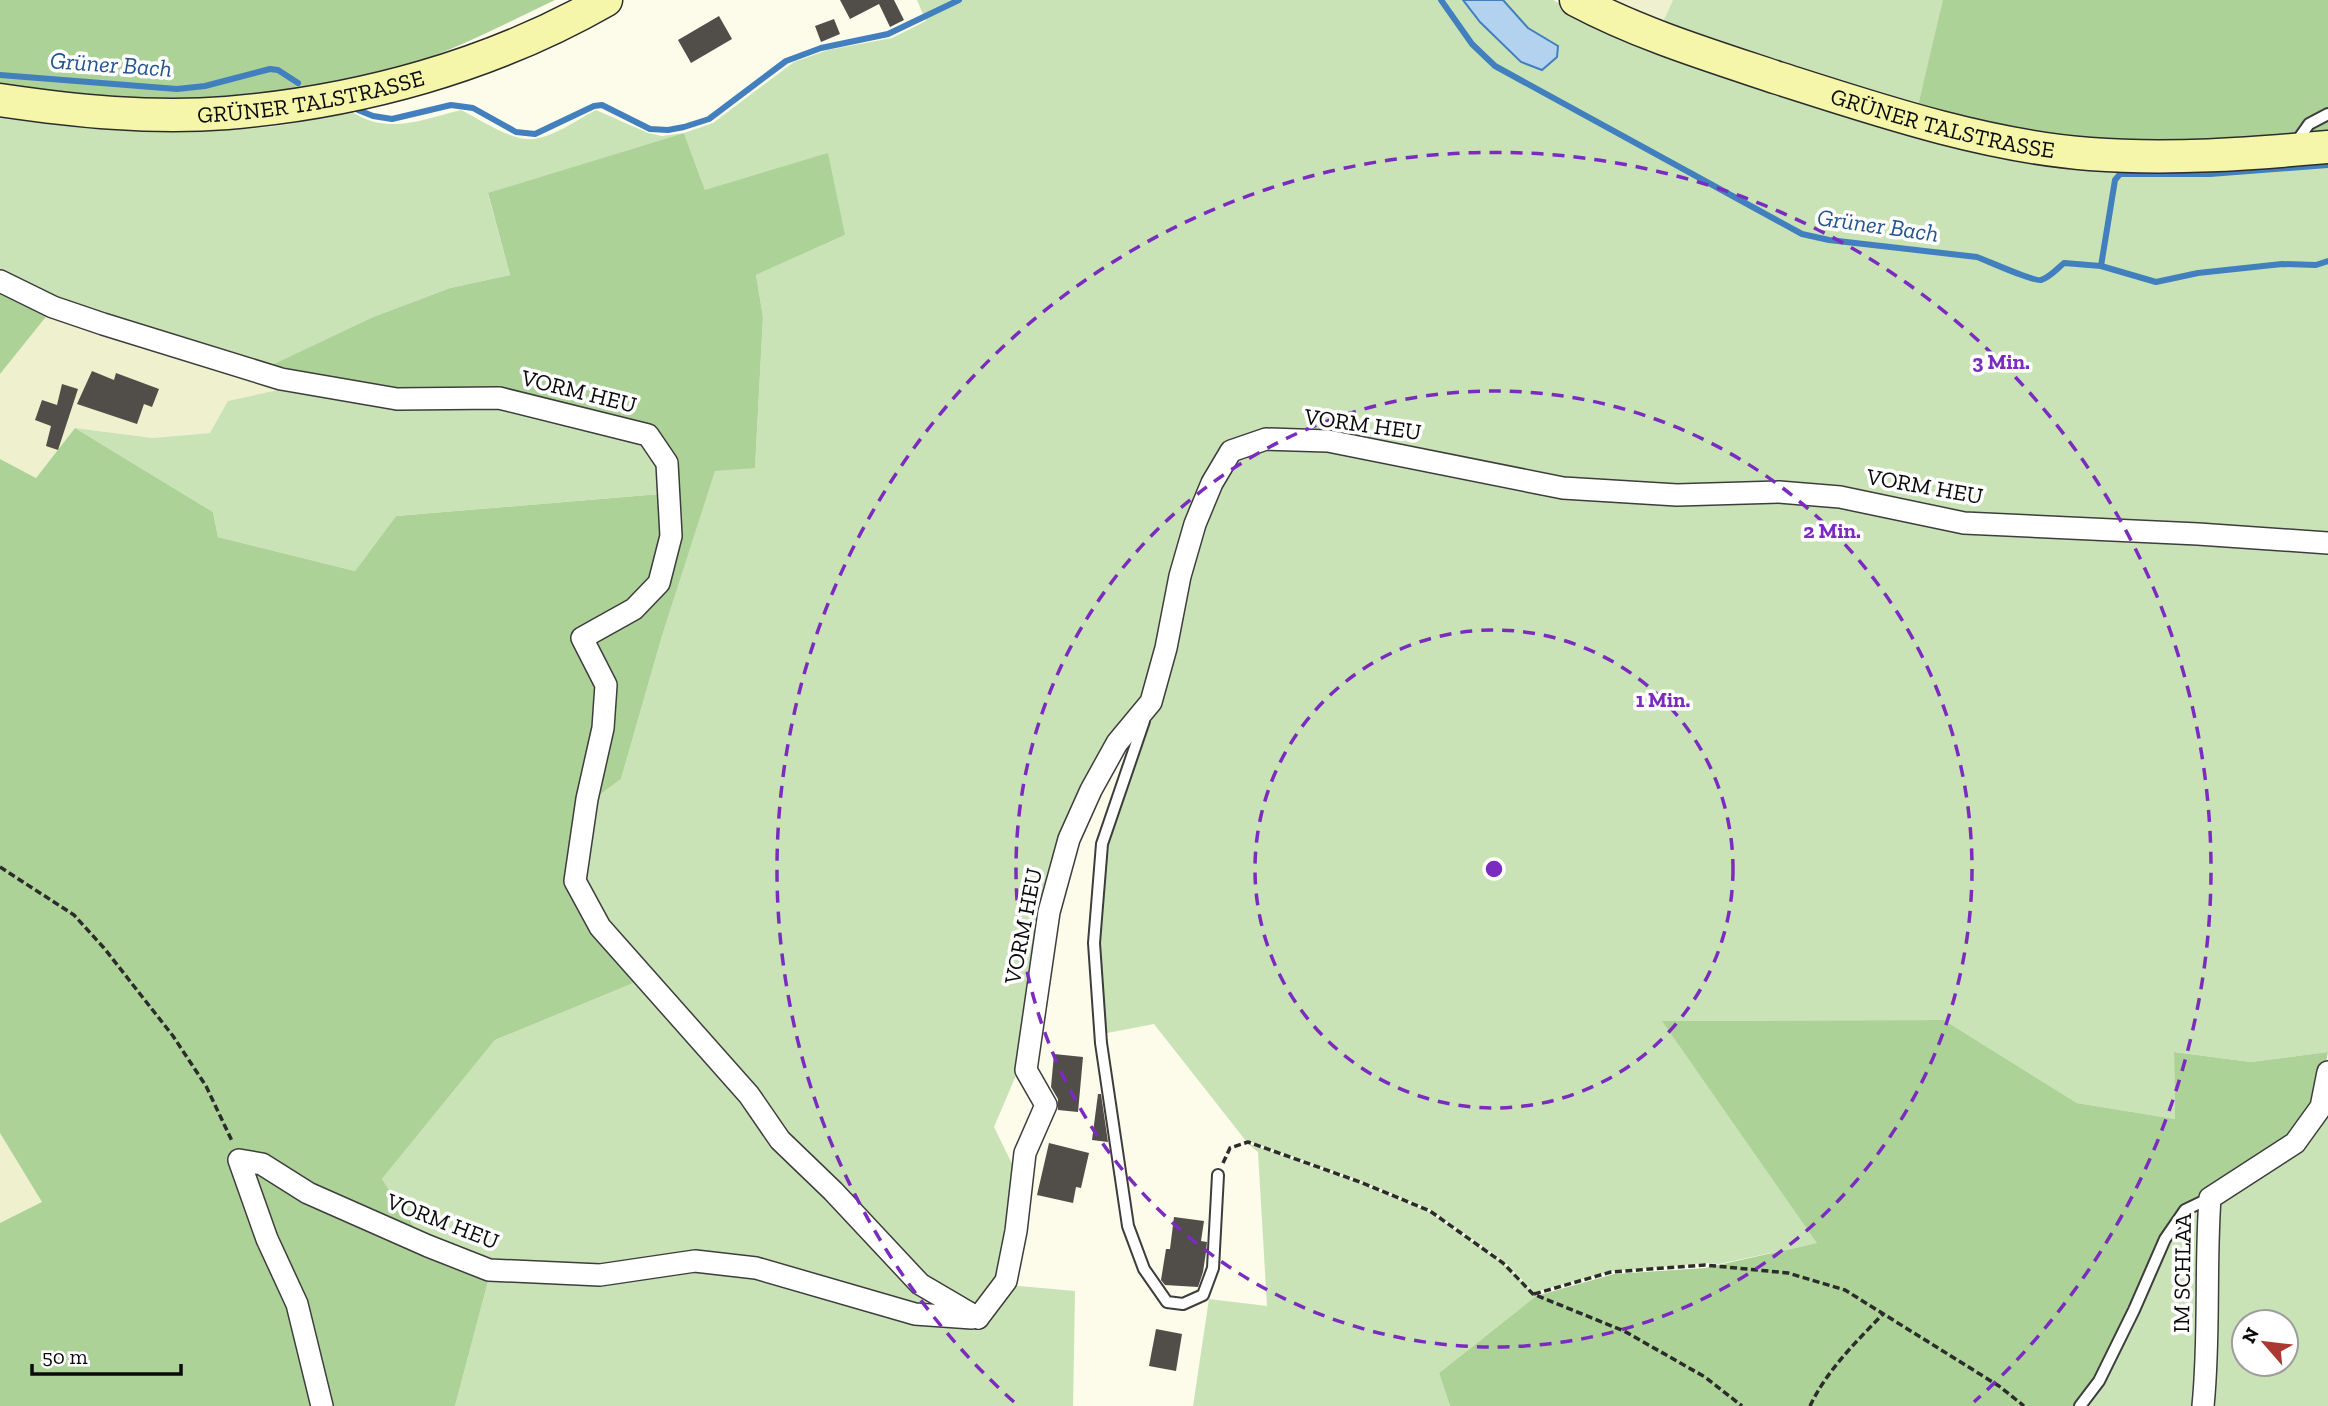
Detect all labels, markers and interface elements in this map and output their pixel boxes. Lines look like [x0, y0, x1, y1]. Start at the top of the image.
water label: Grüner Bach [49, 45, 173, 83]
street label: GRÜNER TALSTRASSE [197, 63, 427, 129]
street label: GRÜNER TALSTRASSE [1827, 82, 2056, 164]
water label: Grüner Bach [1815, 202, 1941, 248]
text: 3 Min. [1972, 349, 2030, 374]
street label: VORM HEU [517, 363, 640, 419]
street label: VORM HEU [1302, 402, 1423, 446]
street label: VORM HEU [1864, 462, 1985, 510]
text: 2 Min. [1803, 518, 1861, 543]
text: 1 Min. [1636, 687, 1690, 712]
centre of rings [1482, 857, 1506, 881]
street label: VORM HEU [998, 865, 1048, 987]
street label: VORM HEU [382, 1186, 503, 1255]
street label: IM SCHLAA [2167, 1212, 2197, 1333]
north arrow [2230, 1308, 2300, 1378]
text: N [2237, 1323, 2264, 1347]
scale bar [32, 1332, 180, 1376]
text: 50 m [42, 1344, 88, 1369]

